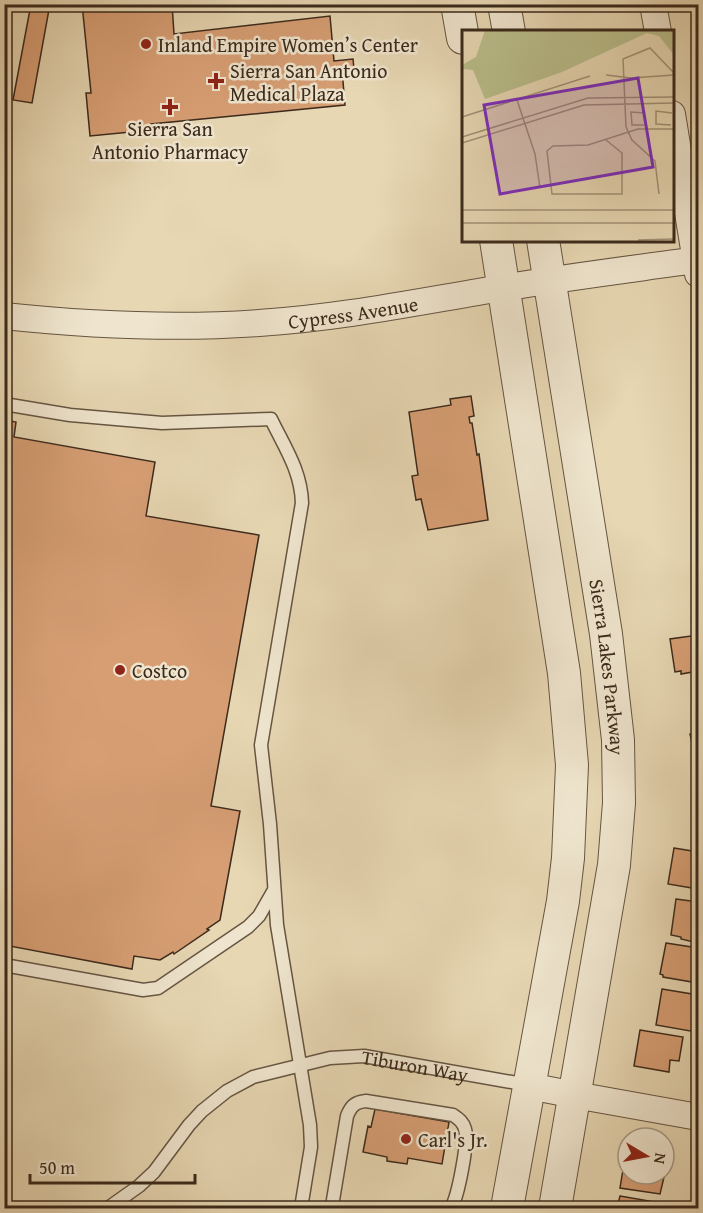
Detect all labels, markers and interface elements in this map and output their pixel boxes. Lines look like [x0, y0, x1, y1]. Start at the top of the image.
place label: Inland Empire Women’s Center [158, 30, 418, 59]
inset map [462, 30, 673, 242]
marker: Inland Empire Women’s Center [139, 37, 153, 51]
place label: Sierra San Antonio Medical Plaza [230, 56, 387, 108]
marker: Sierra San Antonio Medical Plaza [207, 72, 225, 90]
marker: Sierra San Antonio Pharmacy [163, 100, 177, 114]
place label: Sierra San Antonio Pharmacy [92, 114, 248, 166]
street label: Cypress Avenue [287, 288, 420, 335]
street label: Sierra Lakes Parkway [583, 577, 633, 755]
place label: Costco [132, 656, 187, 685]
marker: Costco [113, 663, 127, 677]
street label: Tiburon Way [360, 1041, 471, 1089]
place label: Carl's Jr. [418, 1125, 488, 1154]
north arrow [616, 1126, 676, 1186]
marker: Carl's Jr. [399, 1132, 413, 1146]
scale bar [30, 1147, 195, 1185]
text: N [648, 1151, 674, 1166]
text: 50 m [39, 1154, 75, 1181]

